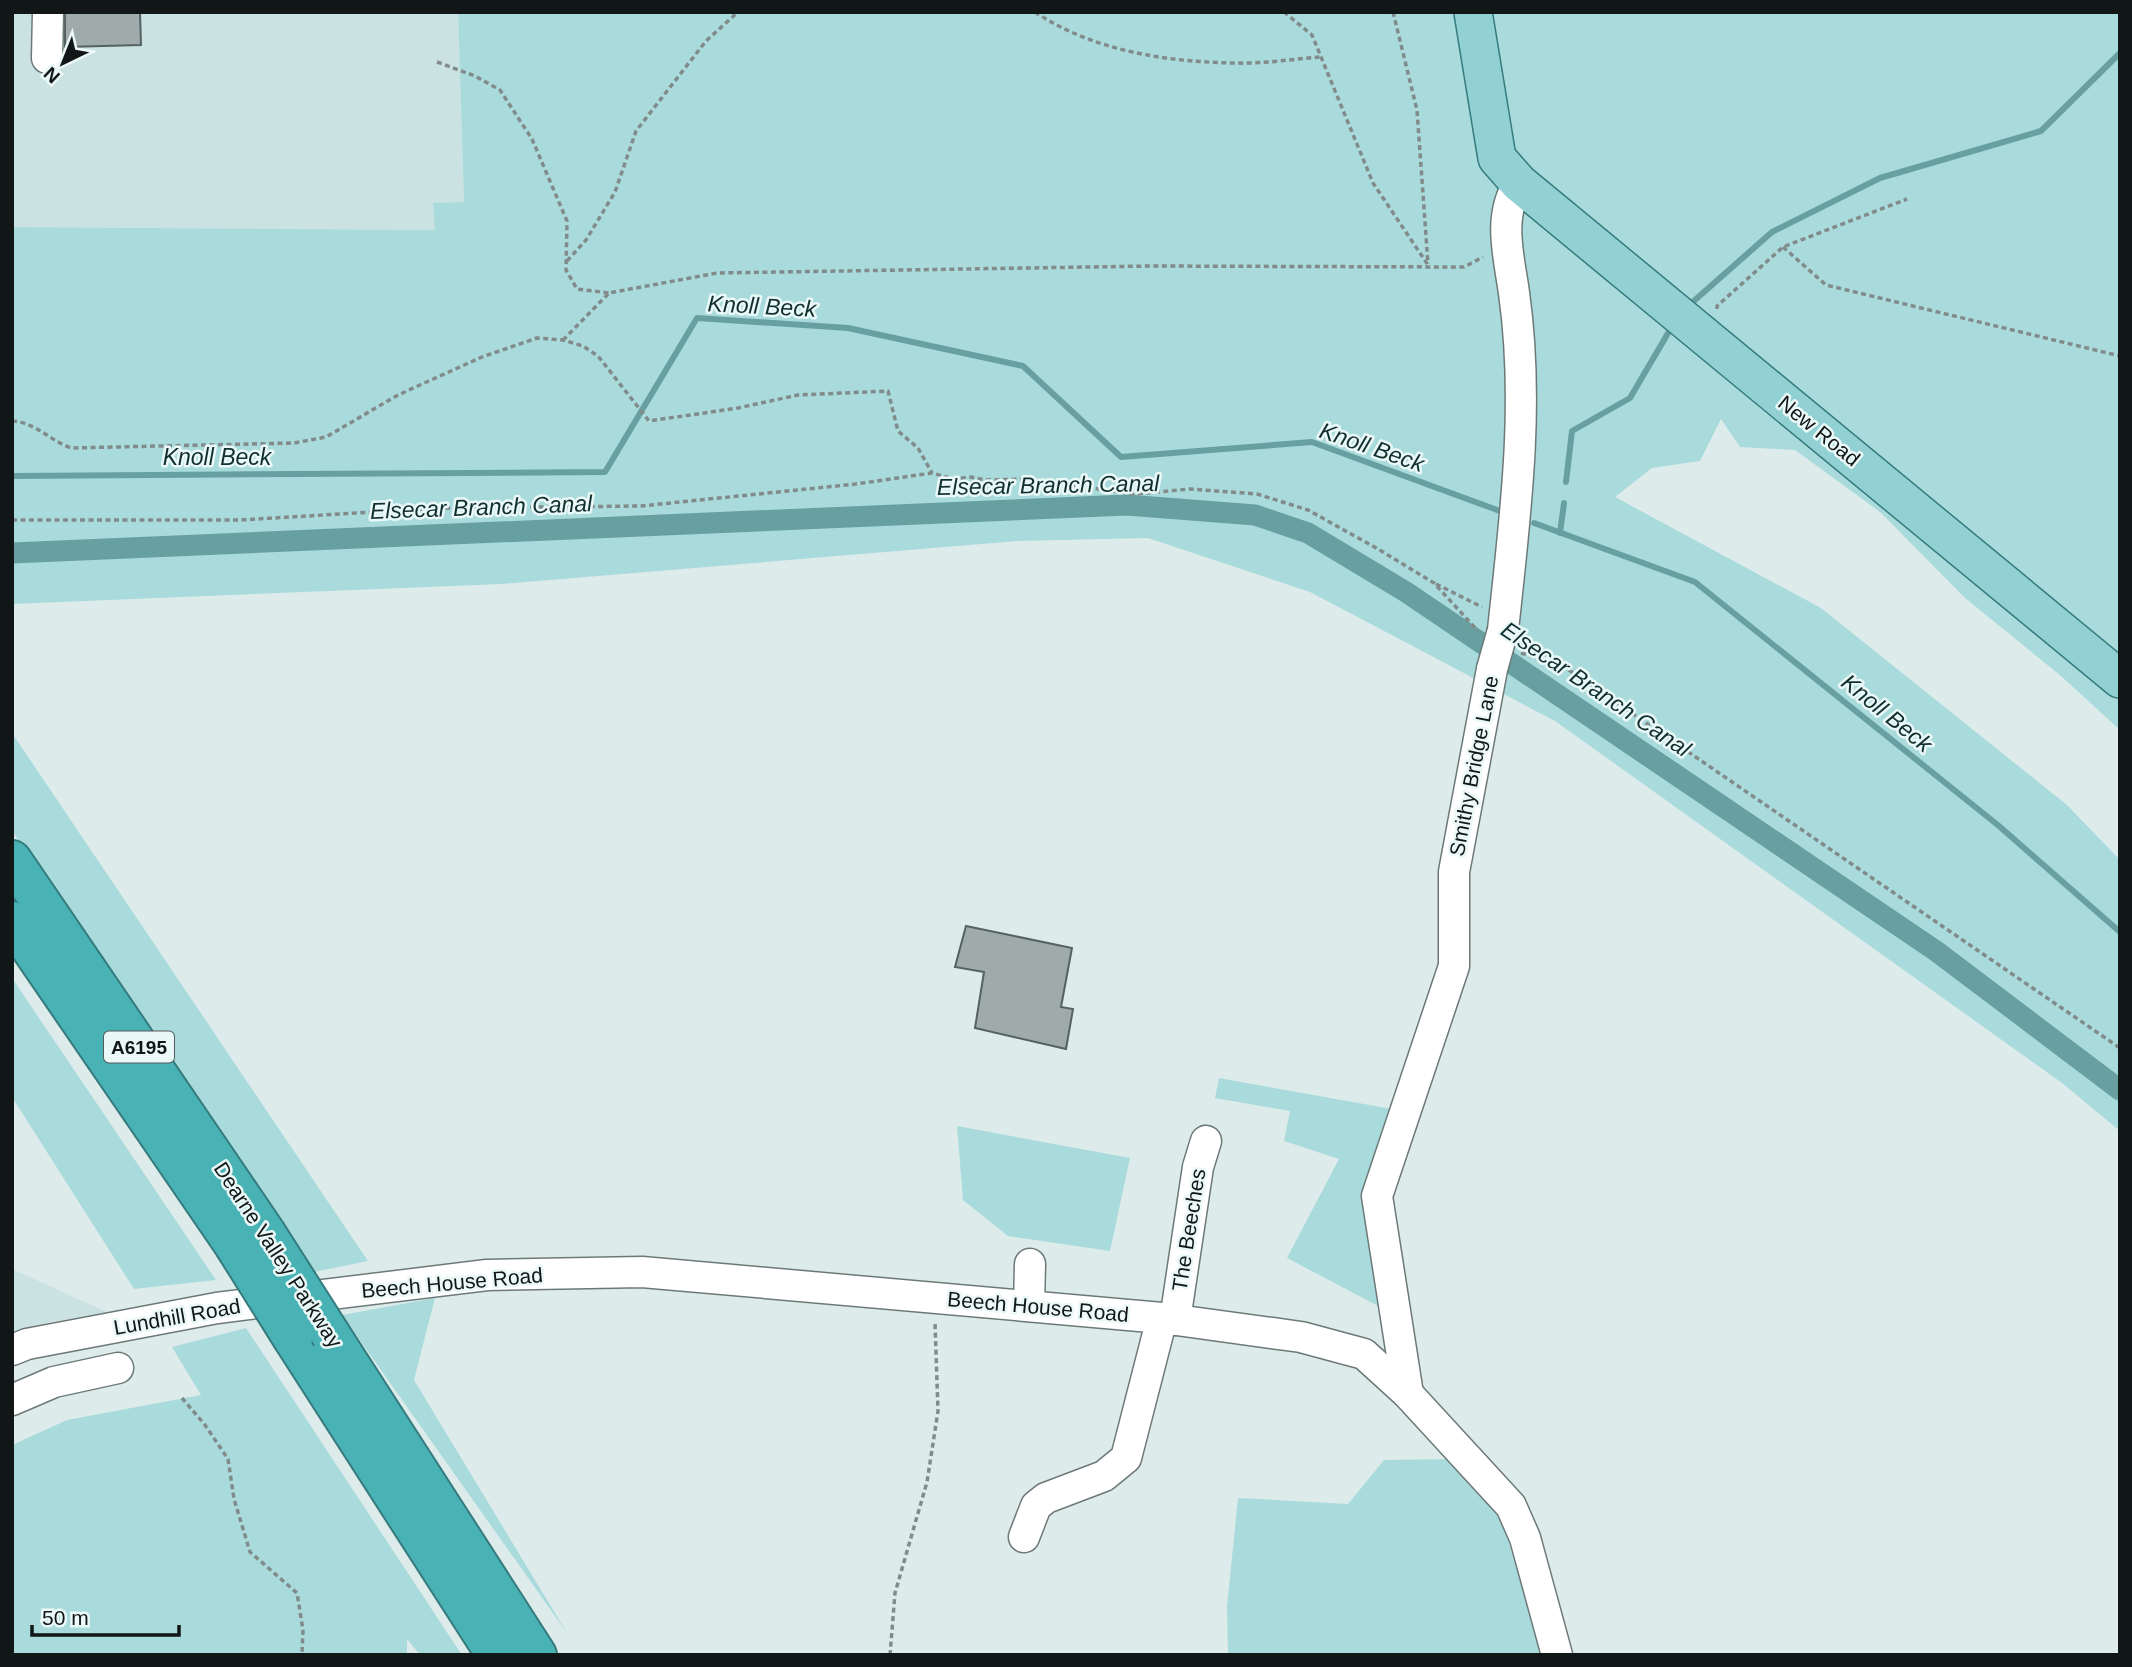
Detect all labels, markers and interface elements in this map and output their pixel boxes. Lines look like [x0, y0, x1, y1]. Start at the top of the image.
north arrow [28, 28, 98, 98]
text: N [40, 63, 64, 87]
water label: Knoll Beck [707, 290, 818, 322]
street label: New Road [1774, 391, 1865, 470]
water label: Knoll Beck [1316, 417, 1429, 477]
water label: Knoll Beck [163, 444, 273, 470]
water label: Elsecar Branch Canal [937, 470, 1160, 500]
water label: Elsecar Branch Canal [369, 490, 593, 524]
water label: Elsecar Branch Canal [1497, 616, 1696, 762]
water label: Knoll Beck [1837, 669, 1939, 758]
street label: Smithy Bridge Lane [1445, 674, 1502, 858]
road number: A6195 [104, 1032, 174, 1063]
street label: Dearne Valley Parkway [210, 1158, 347, 1352]
street label: The Beeches [1167, 1167, 1210, 1293]
street label: Beech House Road [360, 1263, 544, 1302]
street label: Beech House Road [946, 1287, 1130, 1326]
street label: Lundhill Road [112, 1294, 242, 1339]
scale bar [32, 1594, 178, 1638]
text: 50 m [42, 1606, 89, 1629]

